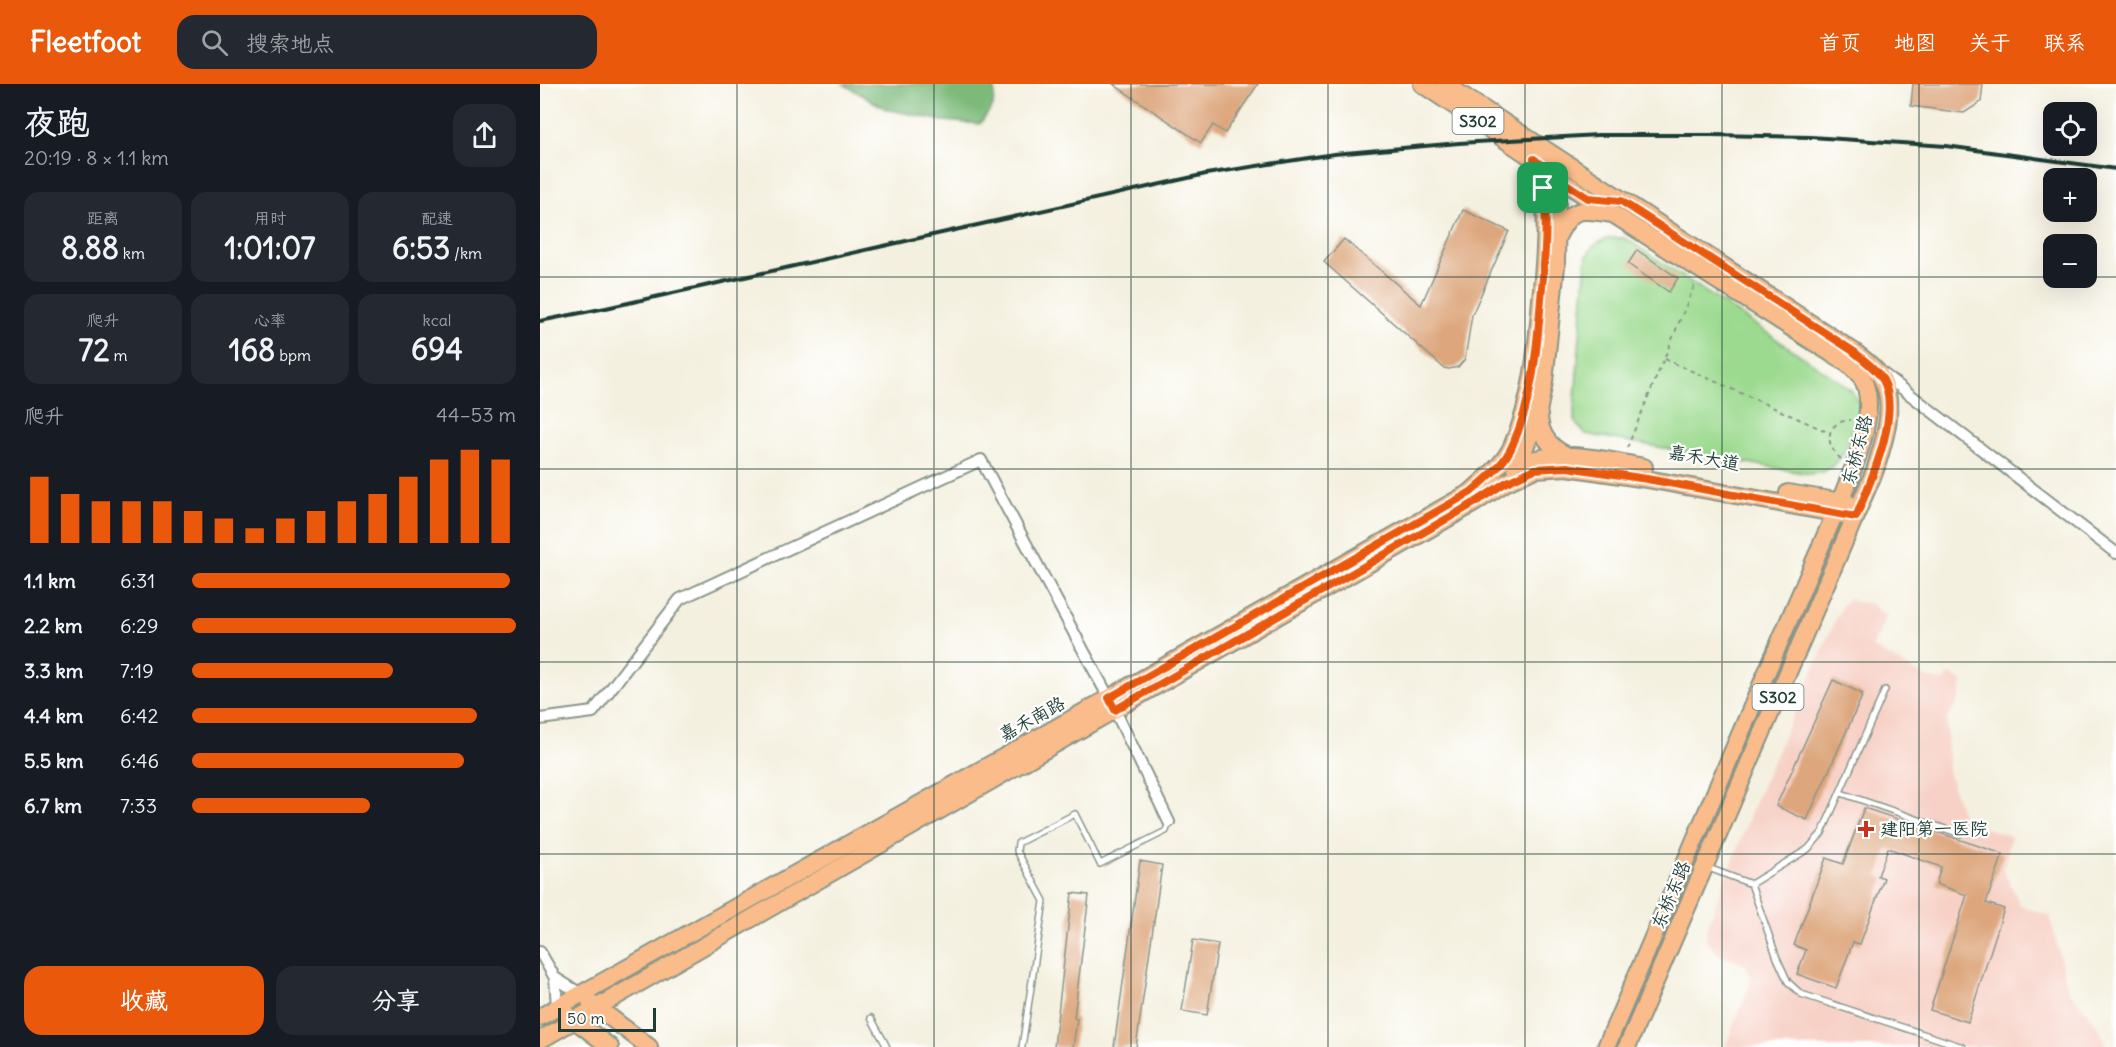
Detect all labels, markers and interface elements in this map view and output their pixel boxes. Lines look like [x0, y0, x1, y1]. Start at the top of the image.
search box [177, 15, 597, 69]
text: Fleetfoot [30, 24, 141, 60]
icon: search [198, 26, 231, 59]
text: 搜索地点 [246, 29, 334, 57]
text: 首页 [1819, 29, 1861, 56]
text: 地图 [1894, 29, 1936, 56]
text: 关于 [1969, 29, 2011, 56]
text: 联系 [2044, 29, 2086, 56]
text: 夜跑 [24, 101, 90, 143]
map controls [2043, 102, 2097, 288]
button: locate [2043, 102, 2097, 156]
button: share [453, 104, 516, 167]
road number: S302 [1452, 108, 1504, 134]
text: 20:19 · 8 × 1.1 km [24, 145, 169, 170]
pin [1517, 162, 1568, 213]
button: + [2043, 168, 2097, 222]
icon: arrive [1526, 171, 1559, 204]
text: 距离 [87, 208, 119, 228]
text: 用时 [254, 208, 286, 228]
text: 配速 [421, 208, 453, 228]
text: 8.88 [61, 229, 119, 267]
text: 1:01:07 [224, 229, 316, 267]
text: 6:53 [392, 229, 450, 267]
button: − [2043, 234, 2097, 288]
text: km [119, 243, 145, 263]
text: /km [450, 243, 482, 263]
text: 爬升 [87, 310, 119, 330]
text: 心率 [254, 310, 286, 330]
text: kcal [423, 310, 451, 330]
text: 694 [411, 330, 463, 368]
text: 72 [79, 331, 110, 369]
text: 168 [229, 331, 275, 369]
text: m [110, 345, 127, 365]
text: bpm [275, 345, 311, 365]
text: 44–53 m [436, 402, 516, 427]
text: 爬升 [24, 403, 64, 428]
street label: 东桥东路 [1836, 412, 1877, 488]
street label: 嘉禾大道 [1667, 440, 1742, 475]
text: 1.1 km [24, 568, 76, 593]
text: 6:31 [120, 568, 155, 593]
text: 2.2 km [24, 613, 83, 638]
text: 6:29 [120, 613, 159, 638]
text: 3.3 km [24, 658, 83, 683]
text: 7:19 [120, 658, 154, 683]
road number: S302 [1752, 684, 1804, 710]
street label: 嘉禾南路 [995, 691, 1069, 746]
text: 4.4 km [24, 703, 83, 728]
text: 6:42 [120, 703, 159, 728]
text: 5.5 km [24, 748, 84, 773]
text: 6:46 [120, 748, 159, 773]
text: 6.7 km [24, 793, 82, 818]
text: 7:33 [120, 793, 157, 818]
place label: 建阳第一医院 [1880, 817, 1988, 840]
marker: 建阳第一医院 [1857, 820, 1875, 838]
street label: 东桥东路 [1646, 857, 1695, 932]
button: 收藏 [24, 966, 264, 1035]
button: 分享 [276, 966, 516, 1035]
scale bar [558, 1005, 656, 1032]
text: 50 m [567, 1008, 605, 1028]

